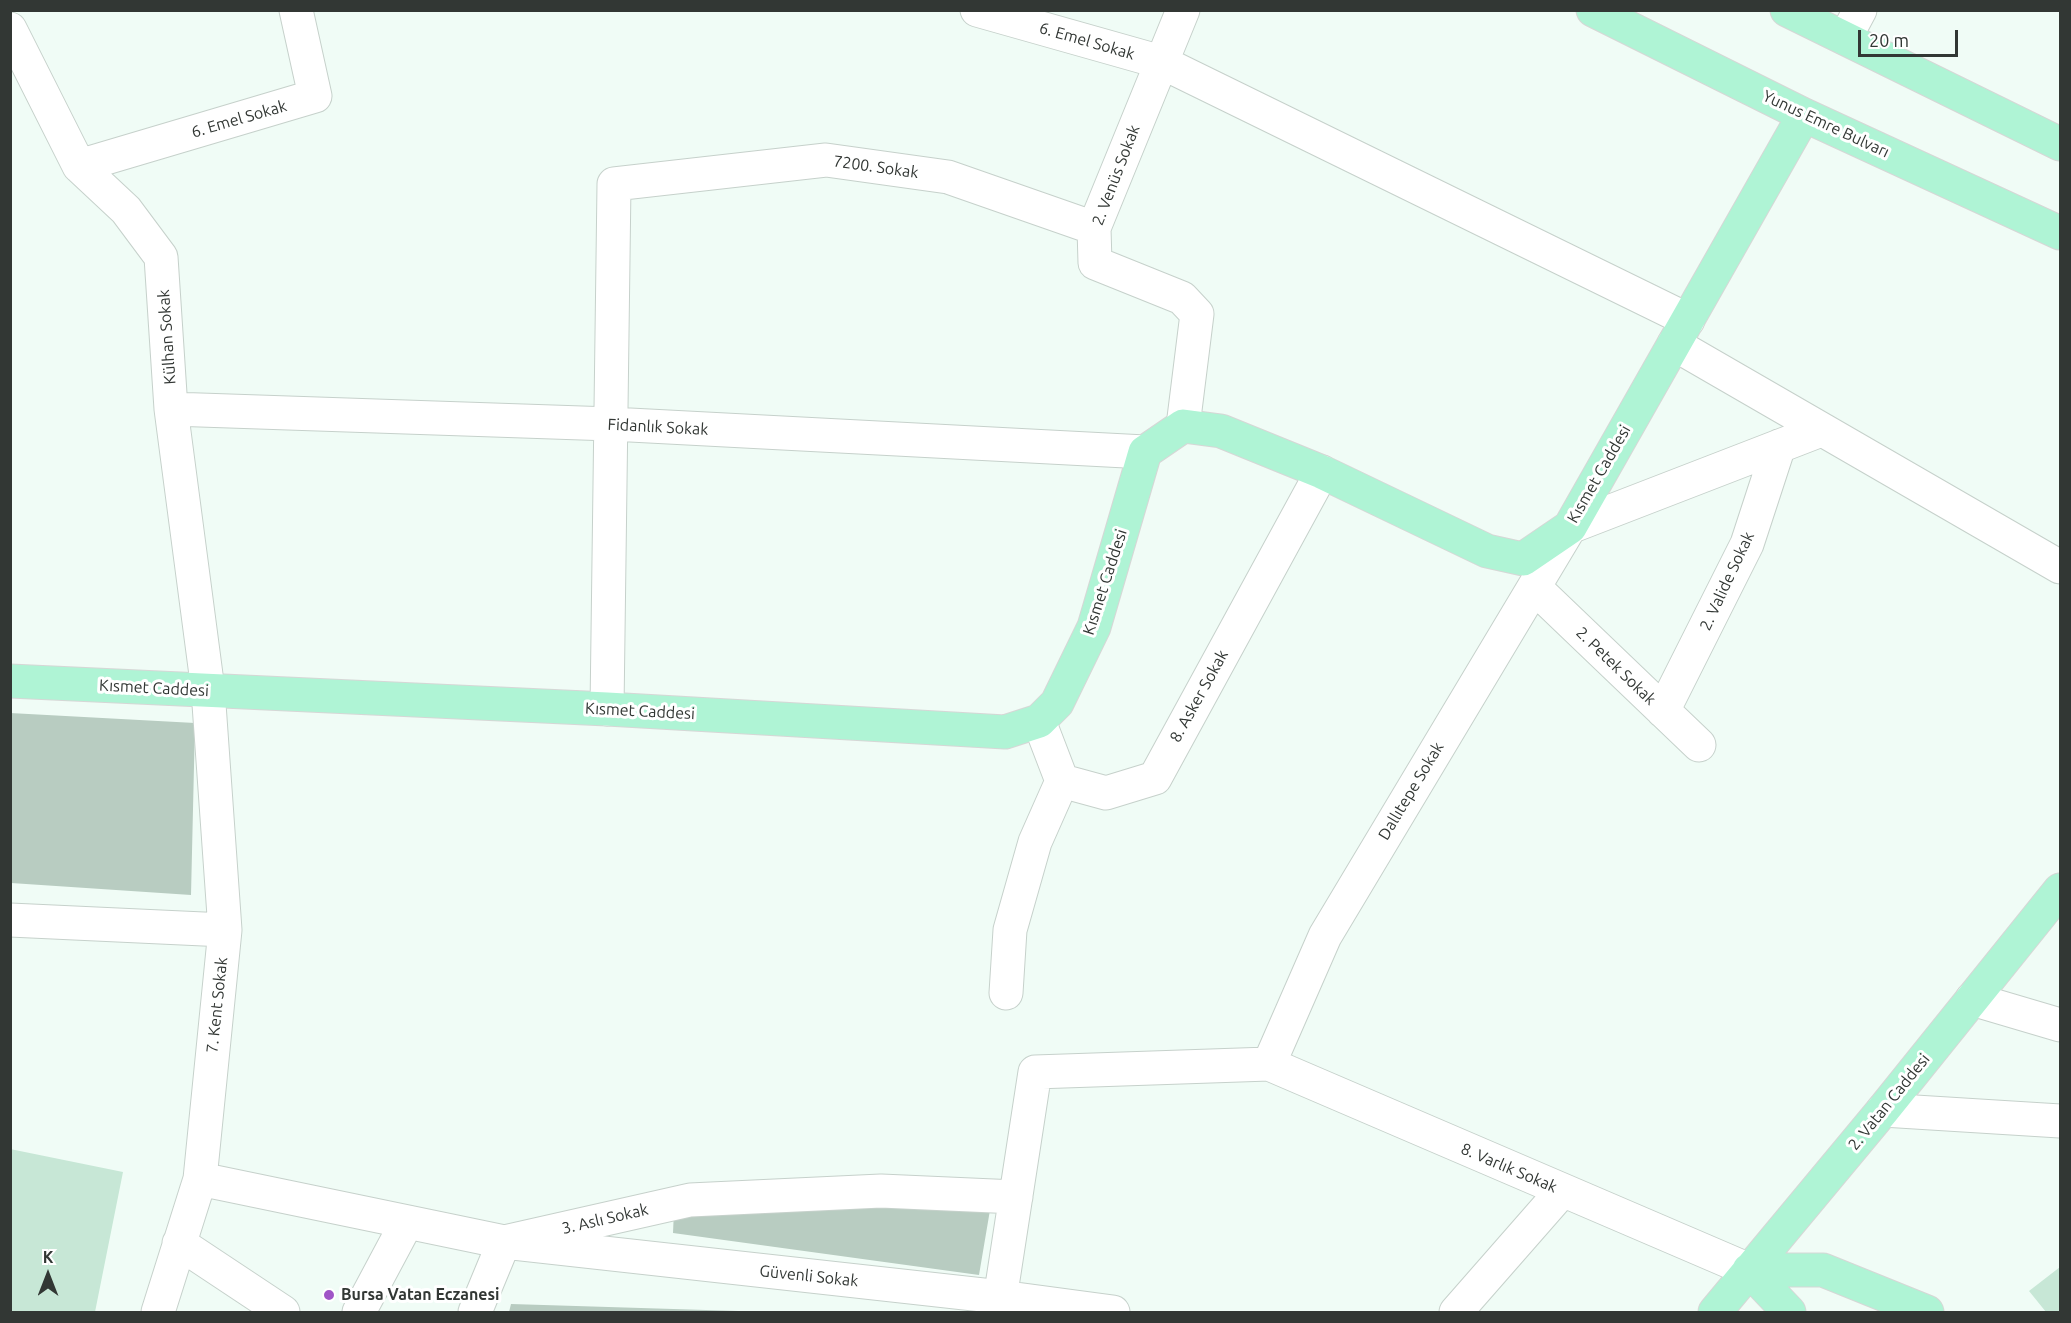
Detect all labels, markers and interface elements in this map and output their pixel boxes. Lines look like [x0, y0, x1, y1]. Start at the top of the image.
street label: 6. Emel Sokak [1037, 18, 1137, 64]
scale bar [1861, 18, 1962, 56]
text: 20 m [1869, 30, 1909, 50]
street label: Yunus Emre Bulvarı [1760, 86, 1892, 162]
street label: 6. Emel Sokak [189, 96, 289, 142]
street label: 2. Venüs Sokak [1088, 122, 1144, 228]
street label: 7200. Sokak [832, 152, 920, 182]
street label: Külhan Sokak [154, 289, 180, 385]
street label: Fidanlık Sokak [607, 415, 709, 439]
street label: Kısmet Caddesi [1563, 422, 1635, 526]
street label: Kısmet Caddesi [1079, 527, 1131, 637]
street label: 2. Valide Sokak [1696, 529, 1758, 633]
street label: 2. Petek Sokak [1572, 623, 1660, 709]
street label: 8. Asker Sokak [1166, 646, 1232, 746]
street label: Kısmet Caddesi [99, 676, 209, 700]
street label: Kısmet Caddesi [585, 699, 695, 723]
street label: Dallıtepe Sokak [1374, 739, 1448, 843]
street label: 7. Kent Sokak [202, 956, 232, 1054]
street label: 2. Vatan Caddesi [1844, 1050, 1934, 1154]
street label: 8. Varlık Sokak [1458, 1139, 1560, 1197]
street label: 3. Aslı Sokak [560, 1200, 650, 1238]
north arrow [18, 1245, 78, 1305]
text: K [43, 1248, 53, 1266]
street label: Güvenli Sokak [759, 1261, 859, 1291]
place label: Bursa Vatan Eczanesi [341, 1285, 500, 1305]
marker: Bursa Vatan Eczanesi [322, 1288, 336, 1302]

